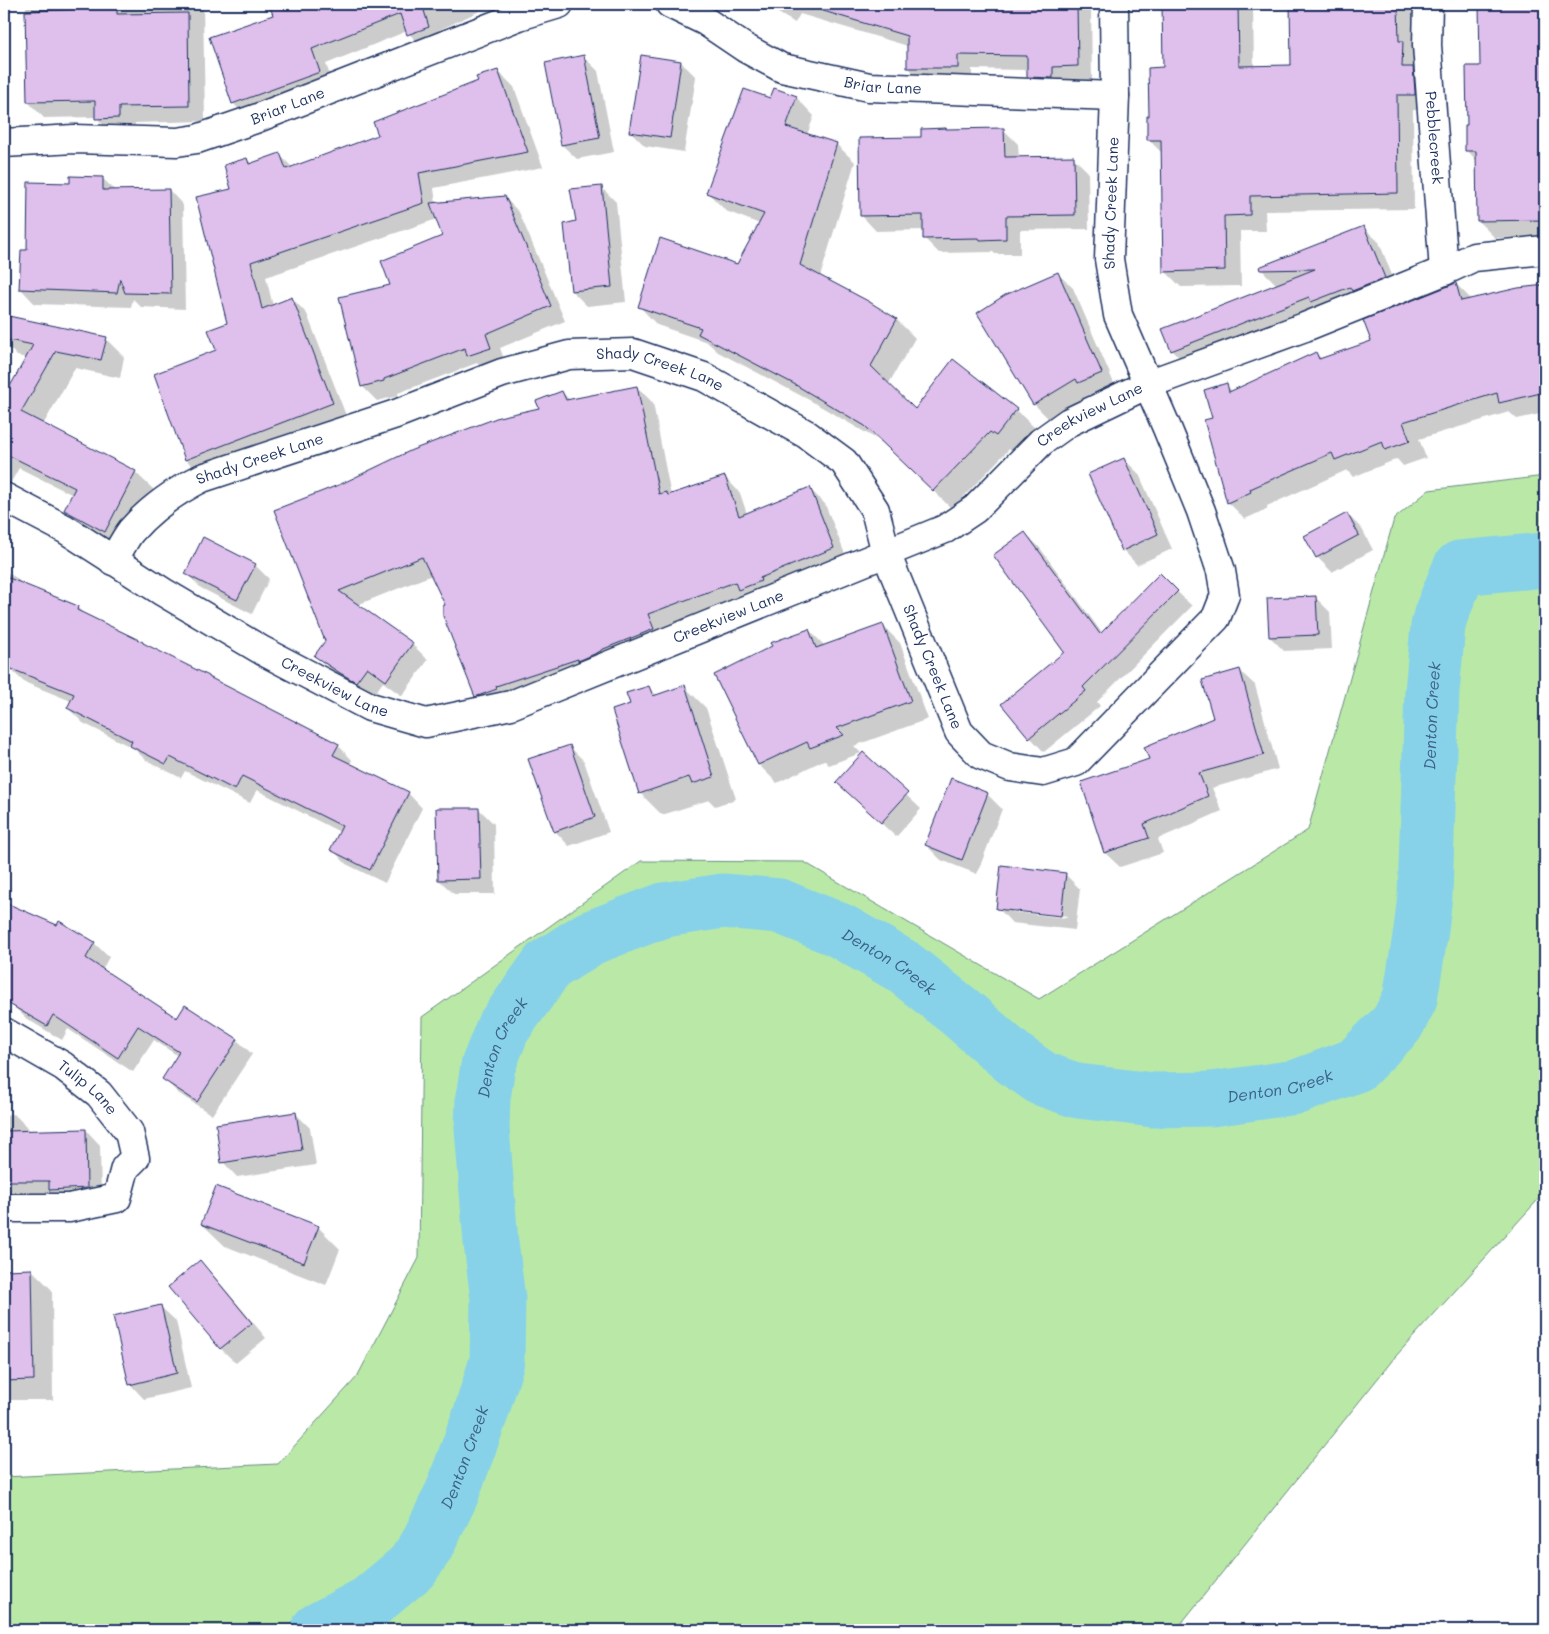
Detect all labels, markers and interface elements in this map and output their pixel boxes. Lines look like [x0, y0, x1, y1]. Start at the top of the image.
street label: Briar Lane [842, 71, 922, 98]
street label: Briar Lane [248, 82, 327, 129]
street label: Pebblecreek [1421, 90, 1448, 185]
street label: Shady Creek Lane [1098, 136, 1122, 271]
street label: Shady Creek Lane [596, 342, 728, 395]
street label: Creekview Lane [1032, 377, 1146, 451]
street label: Shady Creek Lane [192, 428, 326, 489]
street label: Creekview Lane [670, 584, 786, 647]
street label: Shady Creek Lane [899, 601, 968, 732]
street label: Creekview Lane [278, 651, 391, 721]
water label: Denton Creek [1418, 660, 1445, 770]
water label: Denton Creek [839, 923, 941, 1000]
water label: Denton Creek [472, 992, 532, 1099]
street label: Tulip Lane [54, 1055, 123, 1119]
water label: Denton Creek [1226, 1063, 1336, 1107]
water label: Denton Creek [435, 1403, 493, 1512]

